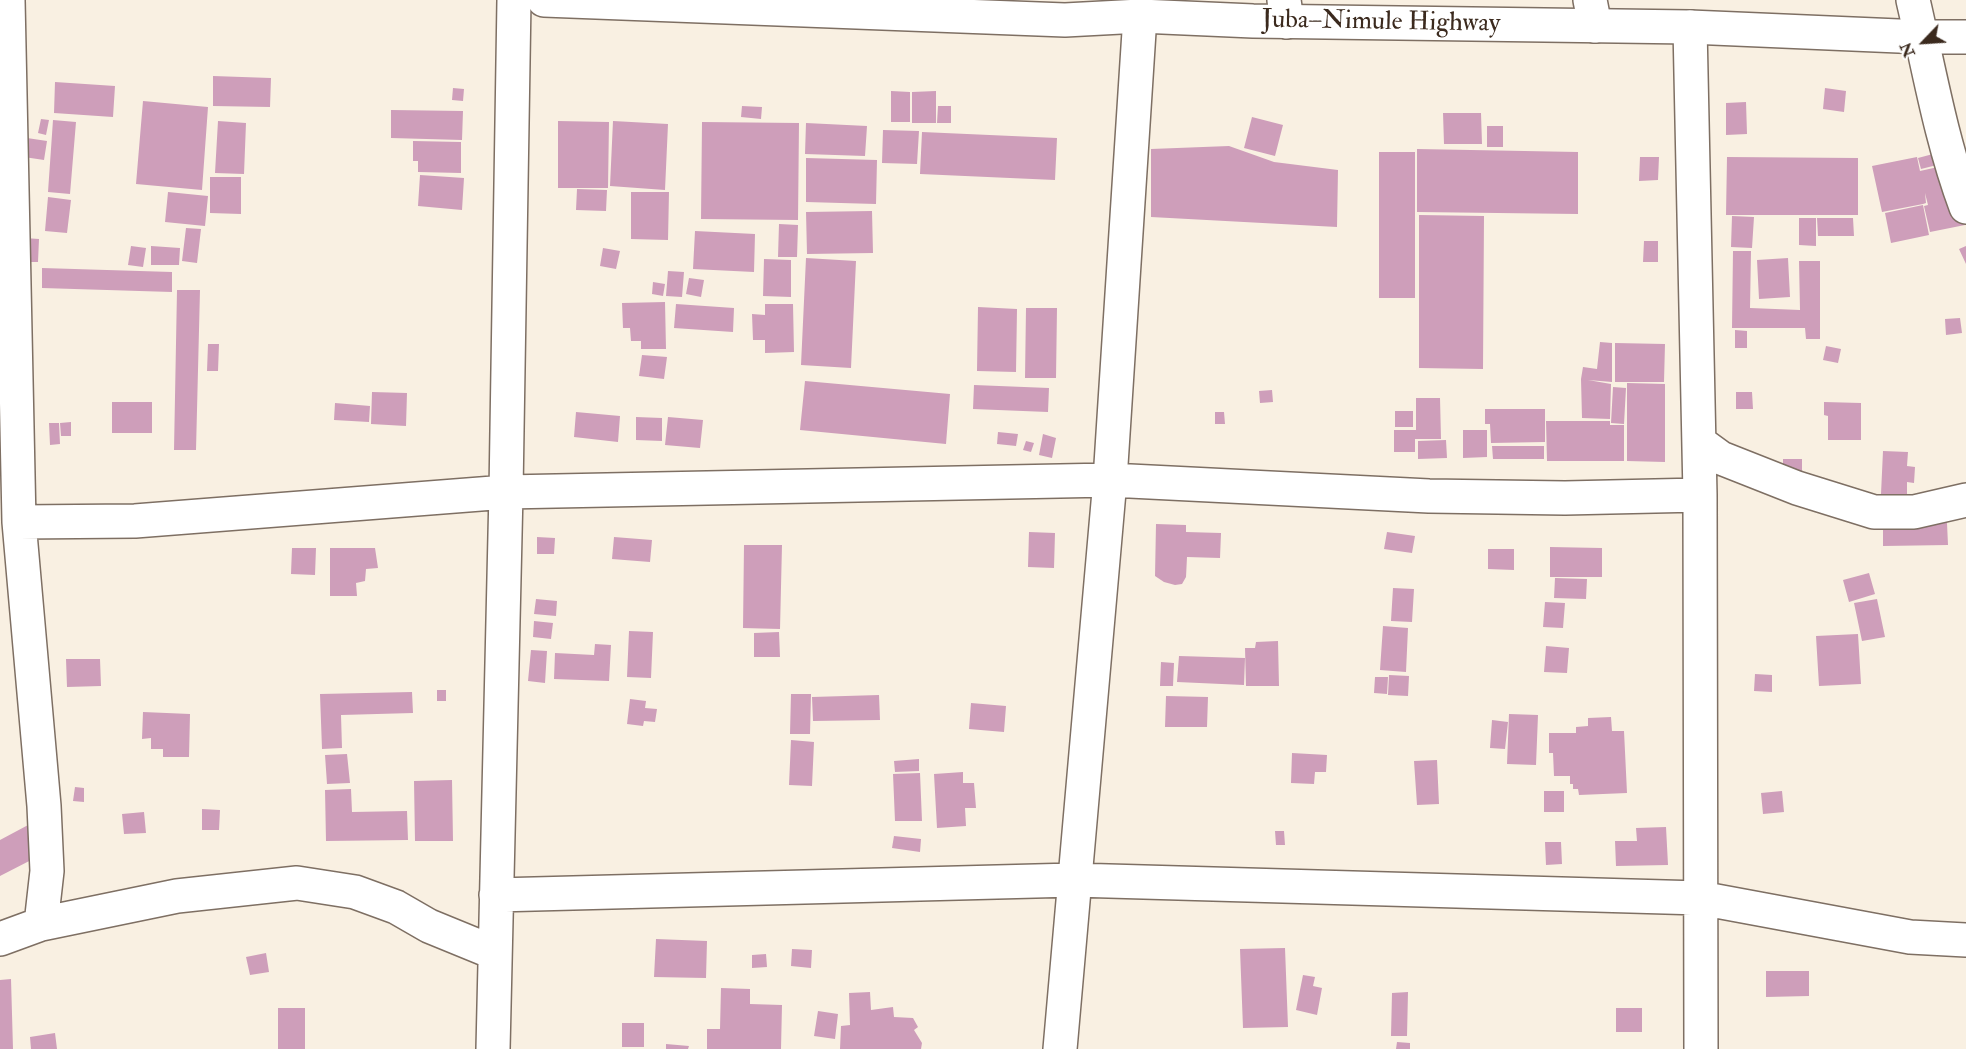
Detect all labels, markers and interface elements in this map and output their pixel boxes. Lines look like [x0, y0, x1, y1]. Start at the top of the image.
street label: Juba–Nimule Highway [1262, 5, 1500, 41]
north arrow [1894, 12, 1954, 72]
text: N [1896, 39, 1920, 60]

